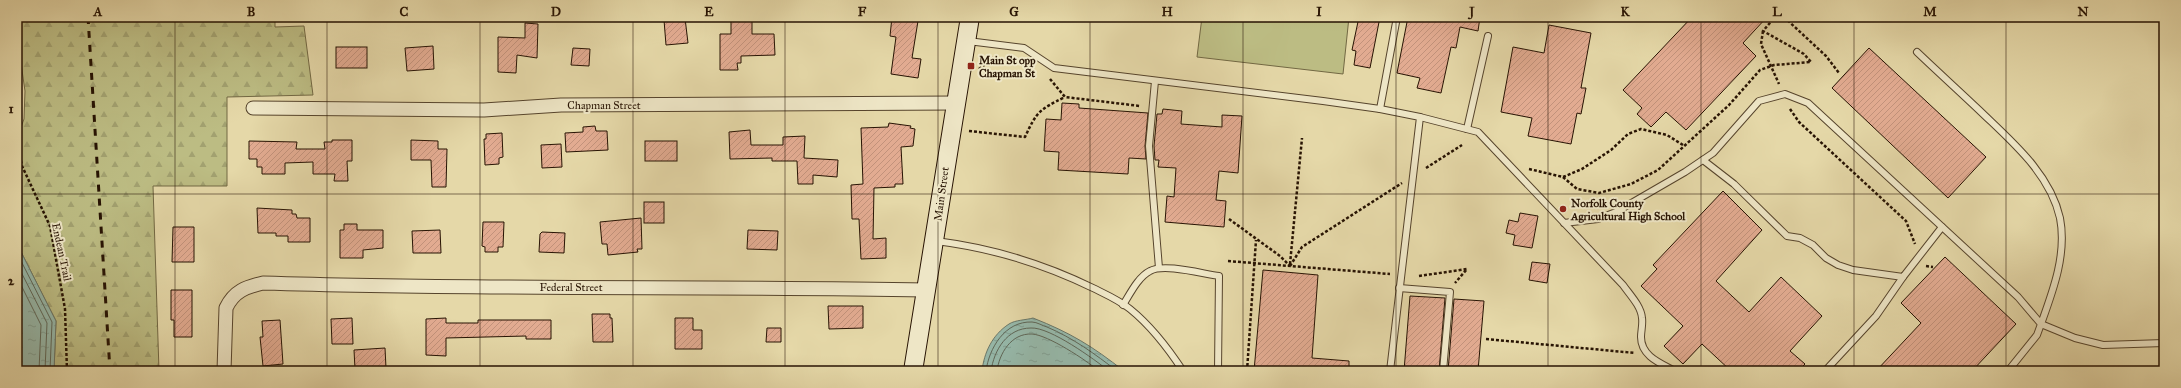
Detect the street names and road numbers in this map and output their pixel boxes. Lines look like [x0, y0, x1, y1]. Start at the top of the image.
street label: Chapman Street [567, 99, 641, 112]
street label: Main Street [931, 166, 952, 222]
street label: Endean Trail [49, 222, 74, 282]
street label: Federal Street [539, 281, 603, 294]

